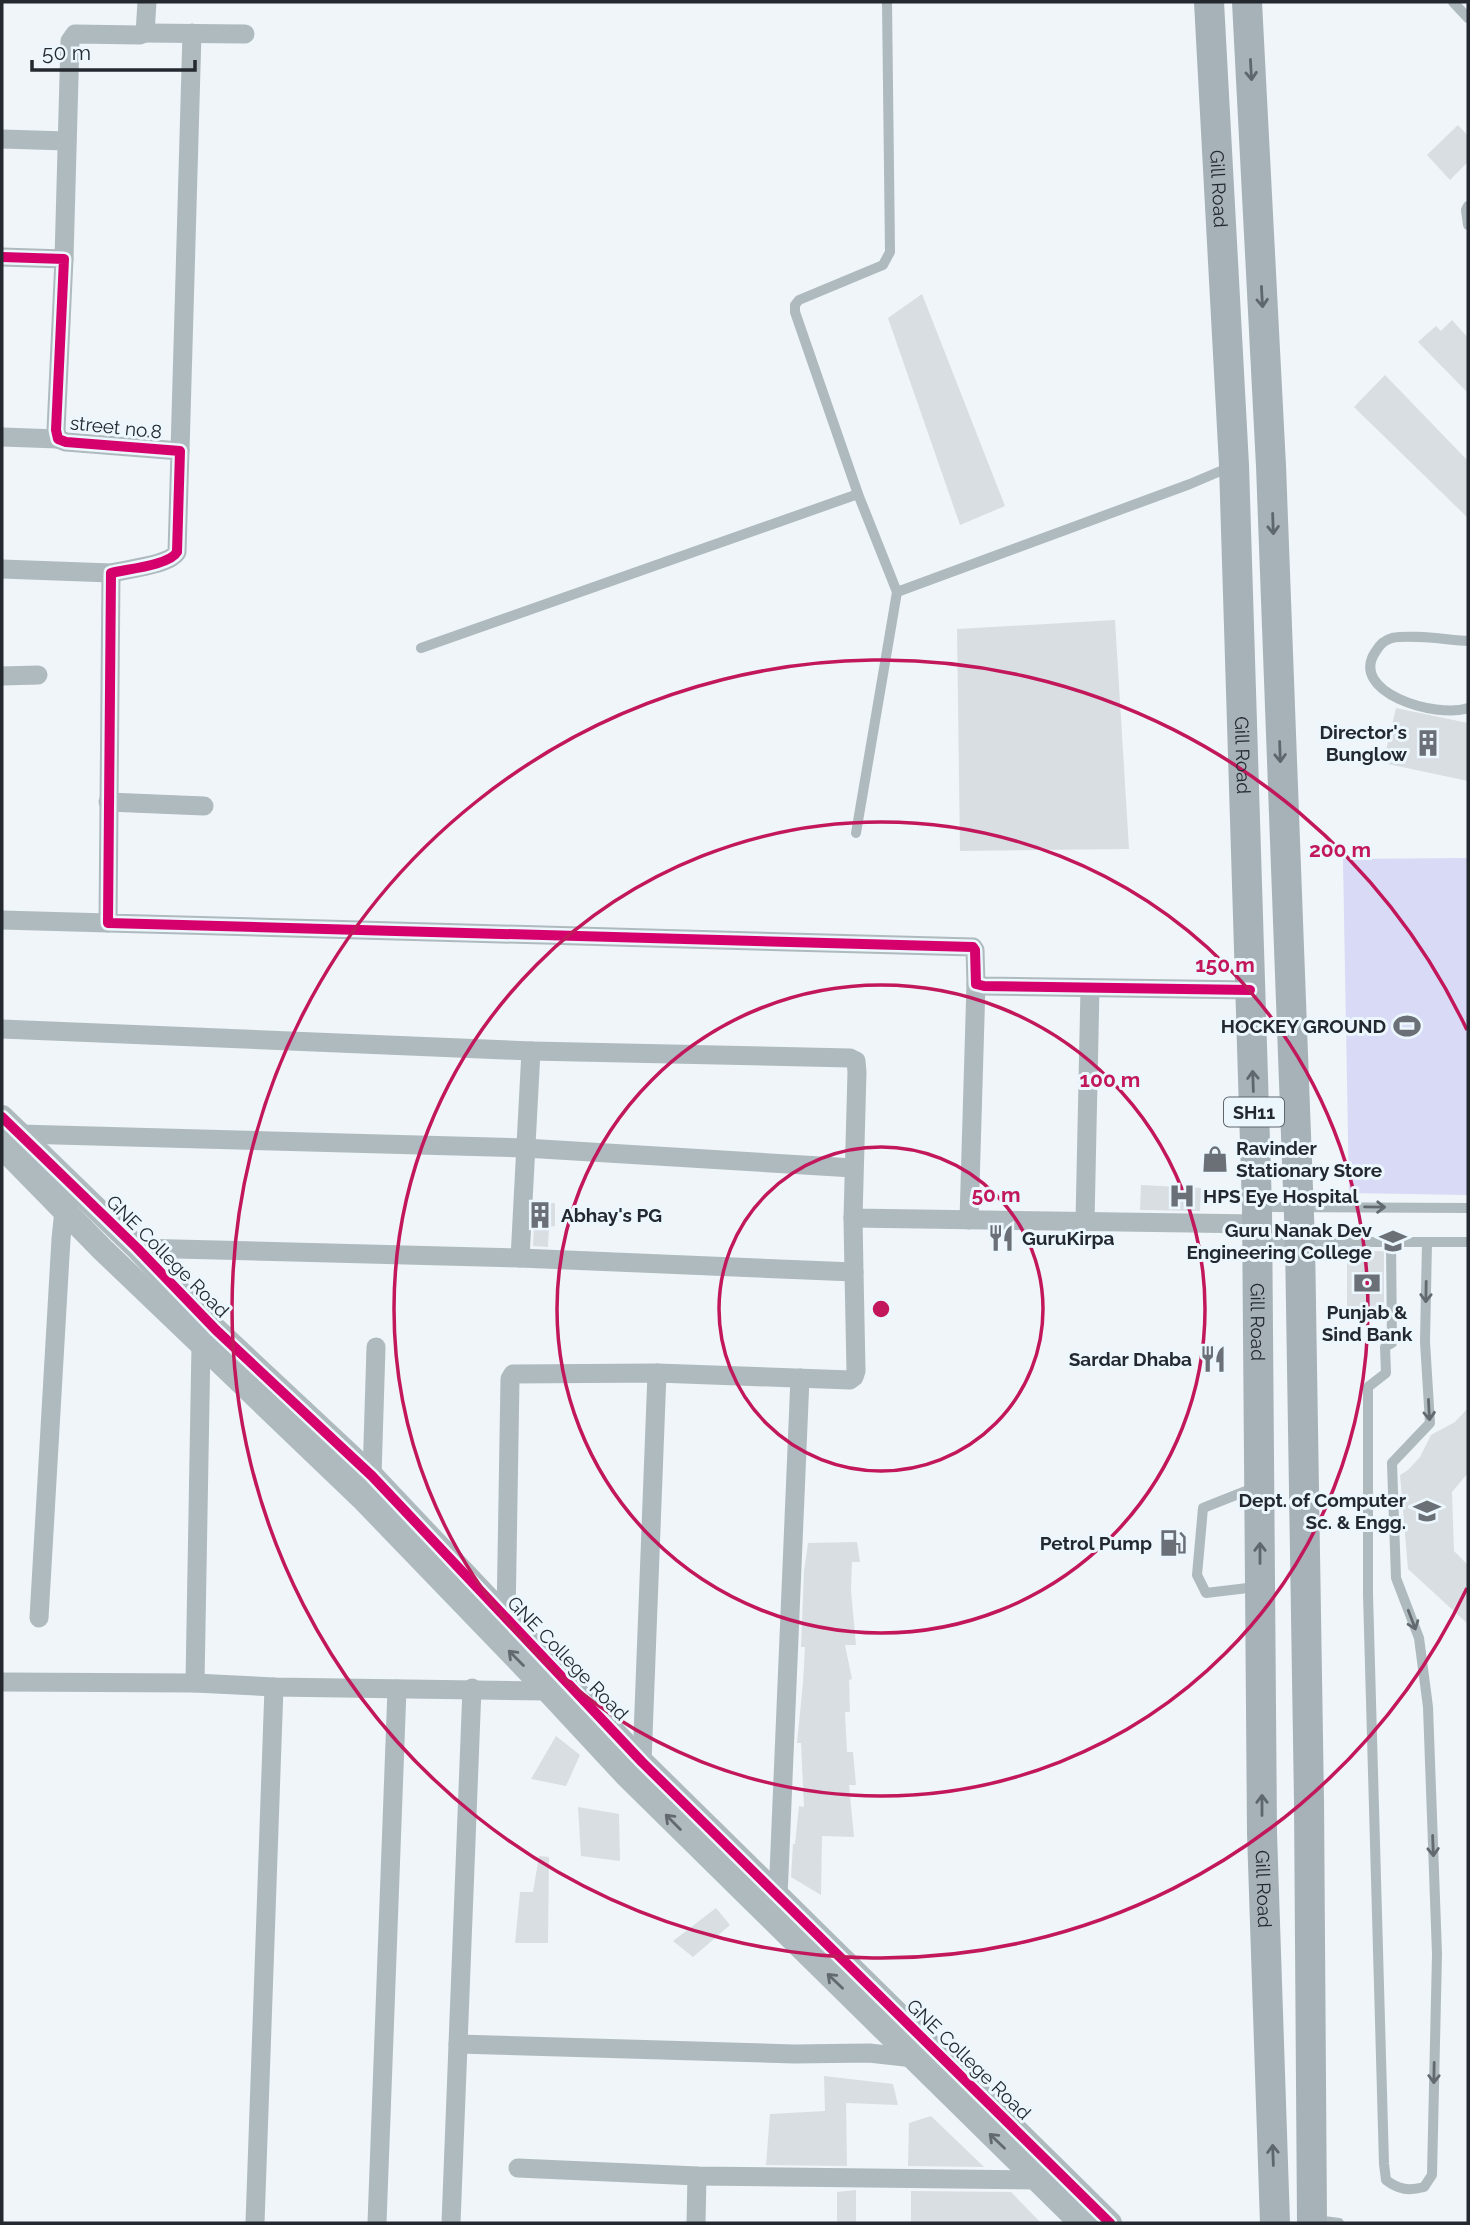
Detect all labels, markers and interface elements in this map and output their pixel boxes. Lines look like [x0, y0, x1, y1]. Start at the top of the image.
scale bar [32, 28, 194, 72]
text: 50 m [42, 40, 91, 65]
one-way arrow [1244, 58, 1257, 81]
street label: Gill Road [1206, 149, 1232, 228]
one-way arrow [1256, 285, 1269, 308]
street label: street no.8 [69, 411, 163, 443]
one-way arrow [1266, 513, 1279, 536]
street label: Gill Road [1231, 716, 1255, 795]
place label: Director's Bunglow [1320, 721, 1407, 765]
building icon: Director's Bunglow [1413, 728, 1443, 758]
one-way arrow [1274, 740, 1287, 763]
text: 200 m [1309, 837, 1371, 862]
text: 150 m [1195, 952, 1255, 977]
sports icon: HOCKEY GROUND [1392, 1011, 1422, 1041]
place label: HOCKEY GROUND [1221, 1015, 1386, 1037]
text: 100 m [1080, 1067, 1140, 1092]
one-way arrow [1247, 1070, 1260, 1093]
road number: SH11 [1224, 1098, 1284, 1126]
place label: Ravinder Stationary Store [1236, 1137, 1382, 1181]
shop icon: Ravinder Stationary Store [1200, 1144, 1230, 1174]
hospital icon: HPS Eye Hospital [1167, 1181, 1197, 1211]
text: 50 m [971, 1182, 1021, 1207]
place label: HPS Eye Hospital [1203, 1185, 1359, 1207]
street label: GNE College Road [102, 1190, 234, 1322]
building icon: Abhay's PG [525, 1200, 555, 1230]
one-way arrow [1363, 1200, 1386, 1214]
place label: Abhay's PG [561, 1204, 662, 1226]
place label: Guru Nanak Dev Engineering College [1186, 1219, 1373, 1263]
restaurant icon: GuruKirpa [986, 1223, 1016, 1253]
school or university icon: Guru Nanak Dev Engineering College [1378, 1226, 1408, 1256]
place label: GuruKirpa [1022, 1227, 1115, 1249]
bank icon: Punjab & Sind Bank [1352, 1268, 1382, 1298]
one-way arrow [1419, 1280, 1433, 1303]
street label: Gill Road [1247, 1283, 1269, 1361]
centre of rings [869, 1297, 893, 1321]
place label: Punjab & Sind Bank [1322, 1301, 1413, 1345]
restaurant icon: Sardar Dhaba [1198, 1344, 1228, 1374]
place label: Sardar Dhaba [1069, 1348, 1192, 1370]
one-way arrow [1423, 1399, 1436, 1421]
place label: Dept. of Computer Sc. & Engg. [1239, 1489, 1407, 1533]
school or university icon: Dept. of Computer Sc. & Engg. [1412, 1496, 1442, 1526]
fuel station icon: Petrol Pump [1158, 1528, 1188, 1558]
place label: Petrol Pump [1040, 1532, 1152, 1554]
one-way arrow [1253, 1542, 1267, 1565]
street label: GNE College Road [503, 1591, 633, 1725]
one-way arrow [1407, 1609, 1420, 1631]
one-way arrow [507, 1649, 524, 1666]
one-way arrow [1255, 1794, 1269, 1817]
one-way arrow [665, 1813, 682, 1830]
one-way arrow [1426, 1834, 1439, 1857]
street label: Gill Road [1252, 1850, 1276, 1928]
one-way arrow [827, 1973, 844, 1990]
street label: GNE College Road [902, 1994, 1036, 2124]
one-way arrow [1427, 2061, 1441, 2084]
one-way arrow [989, 2132, 1006, 2149]
one-way arrow [1266, 2144, 1279, 2167]

